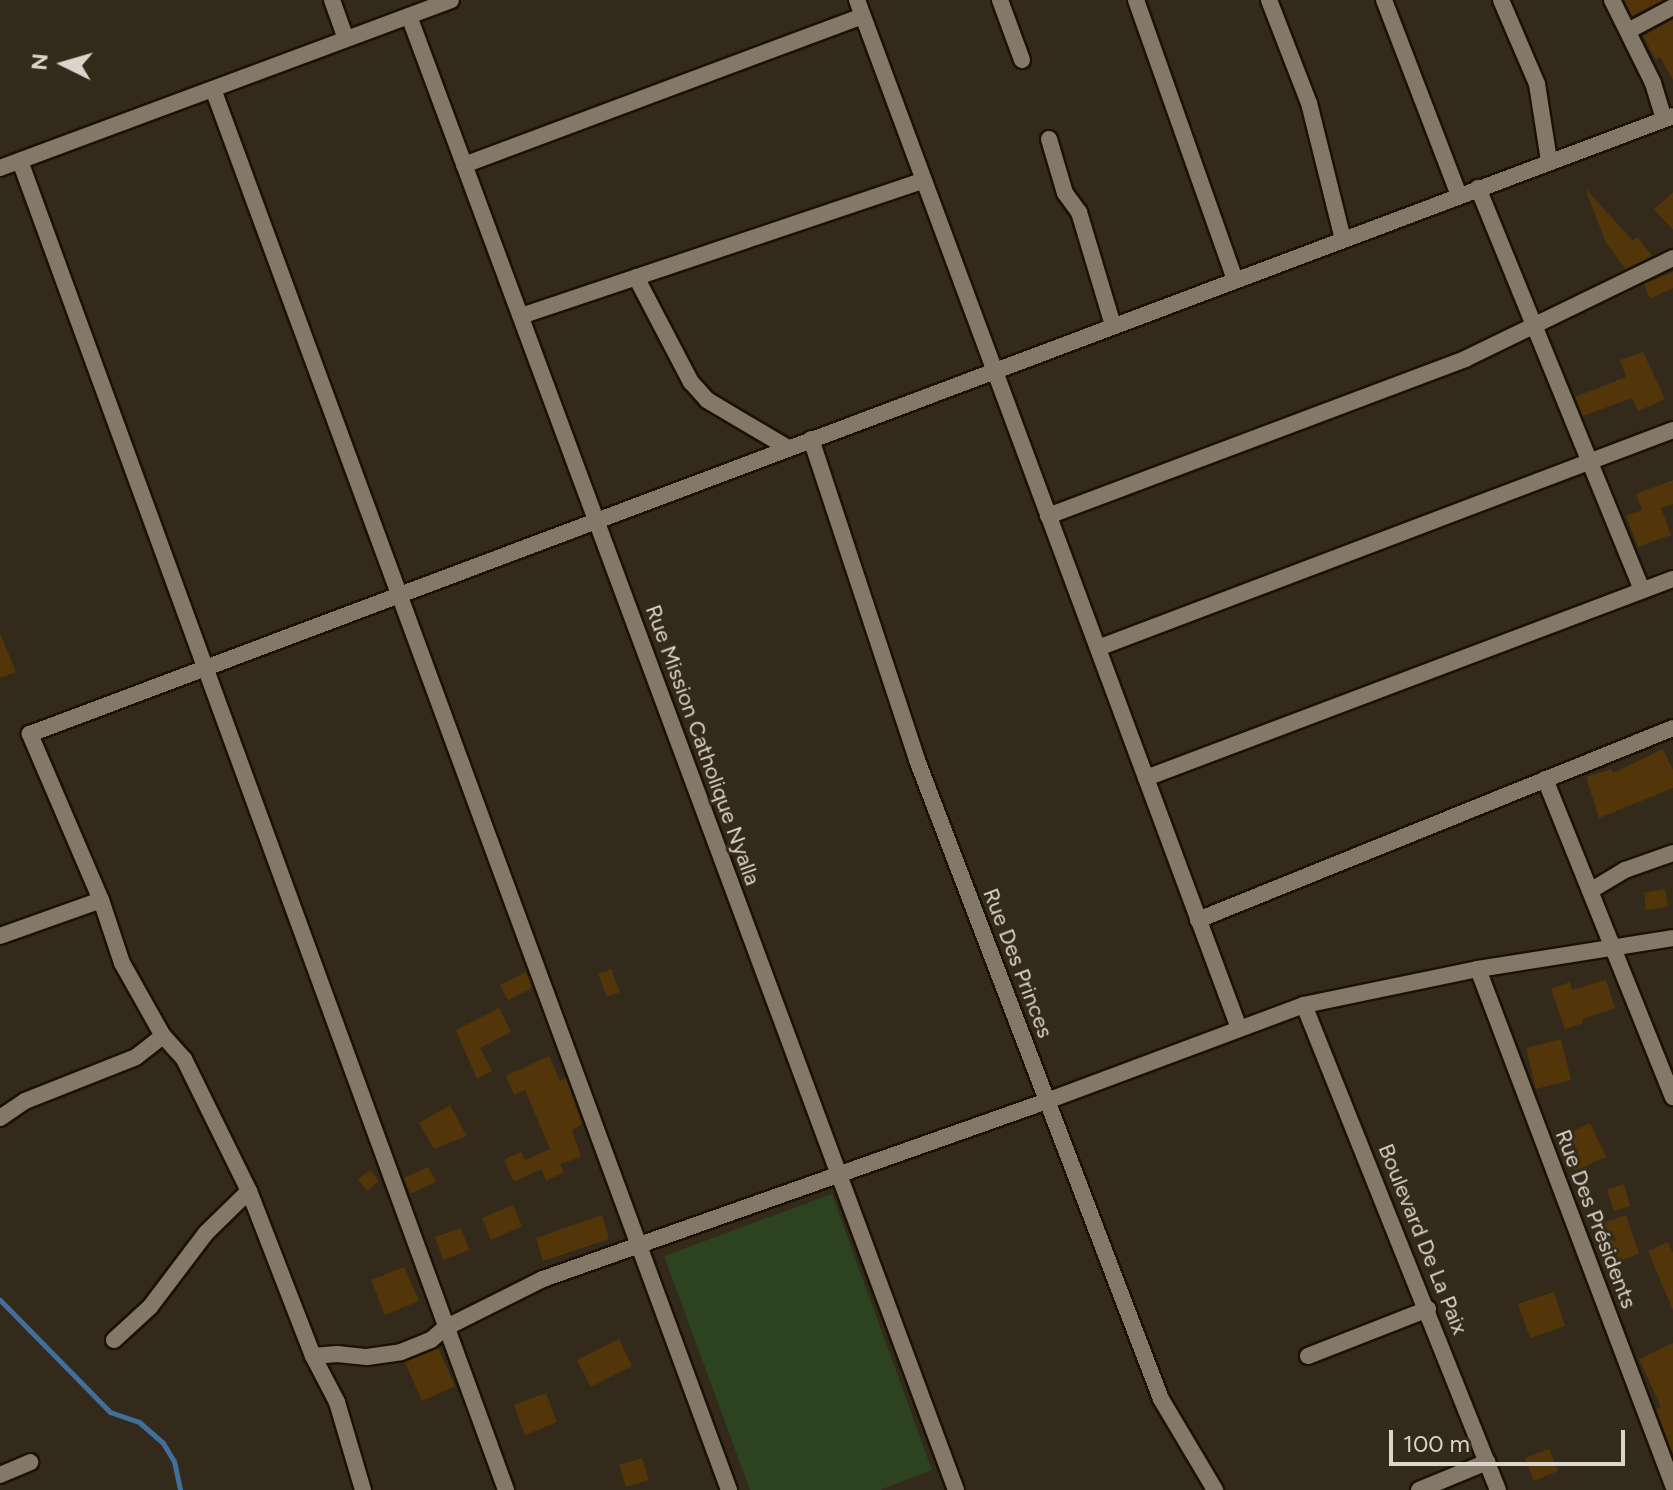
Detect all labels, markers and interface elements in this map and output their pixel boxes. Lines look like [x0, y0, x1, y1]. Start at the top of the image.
north arrow [24, 24, 104, 104]
text: N [25, 52, 54, 72]
street label: Rue Mission Catholique Nyalla [640, 601, 766, 889]
street label: Rue Des Princes [977, 885, 1059, 1041]
street label: Rue Des Présidents [1550, 1126, 1642, 1312]
street label: Boulevard De La Paix [1373, 1140, 1473, 1338]
scale bar [1393, 1414, 1629, 1464]
text: 100 m [1403, 1429, 1470, 1458]

